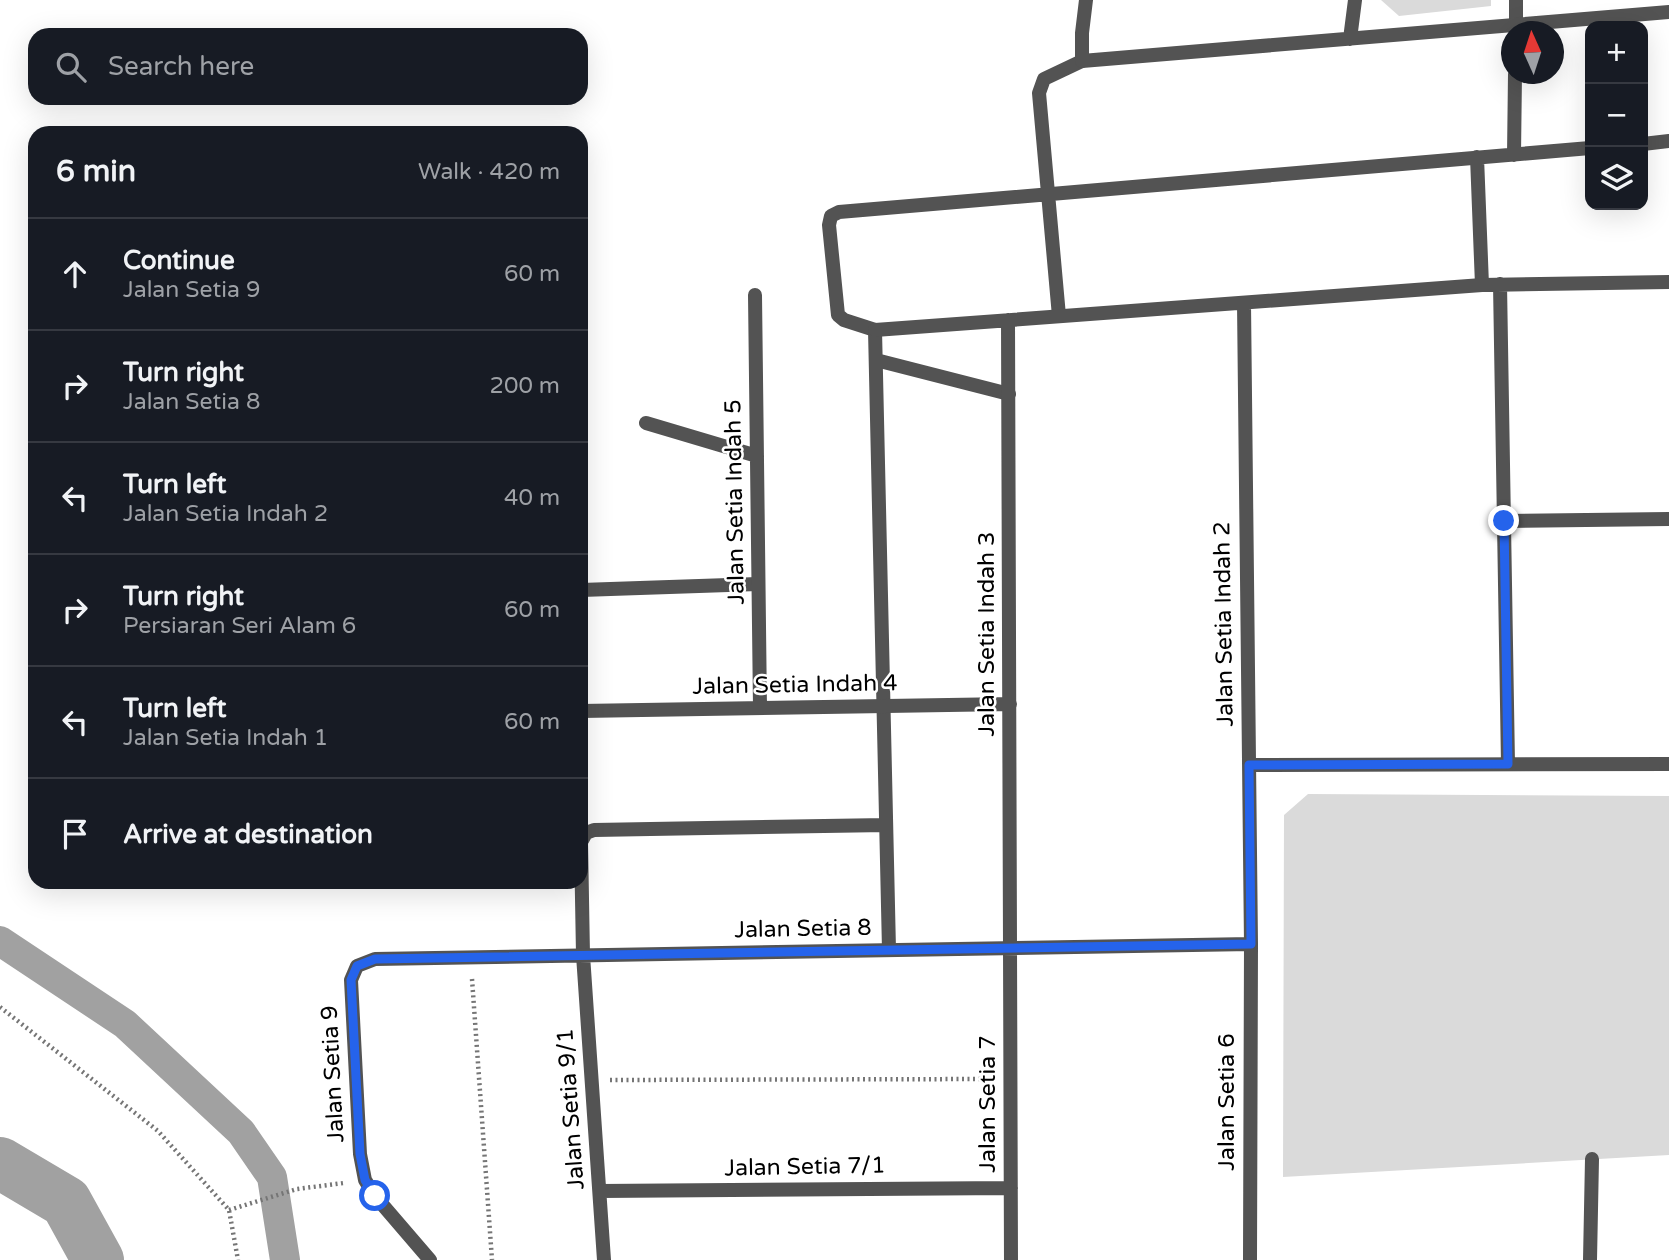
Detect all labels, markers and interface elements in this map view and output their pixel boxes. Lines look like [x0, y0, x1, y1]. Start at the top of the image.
north arrow [1501, 21, 1564, 84]
map controls [1585, 21, 1648, 210]
button: + [1585, 21, 1648, 84]
search box [28, 28, 588, 105]
icon: search [52, 48, 90, 86]
text: Search here [108, 51, 254, 82]
button: − [1585, 84, 1648, 147]
button: layers [1585, 147, 1648, 210]
text: 6 min [56, 153, 136, 190]
text: Walk · 420 m [418, 158, 560, 186]
text: Continue [123, 245, 235, 276]
icon: ahead [56, 255, 94, 293]
text: 60 m [504, 260, 560, 288]
text: Jalan Setia 9 [123, 276, 260, 304]
text: Turn right [123, 357, 244, 388]
icon: right [56, 367, 94, 405]
text: 200 m [490, 372, 560, 400]
text: Jalan Setia 8 [123, 388, 260, 416]
street label: Jalan Setia Indah 5 [719, 399, 751, 605]
text: Turn left [123, 469, 226, 500]
icon: left [56, 479, 94, 517]
text: 40 m [504, 484, 560, 512]
text: Jalan Setia Indah 2 [123, 500, 328, 528]
route end [1488, 505, 1519, 536]
street label: Jalan Setia Indah 2 [1208, 521, 1240, 727]
street label: Jalan Setia Indah 3 [973, 531, 1001, 737]
text: Turn right [123, 581, 244, 612]
icon: right [56, 591, 94, 629]
text: 60 m [504, 596, 560, 624]
text: Persiaran Seri Alam 6 [123, 612, 356, 640]
street label: Jalan Setia Indah 4 [692, 669, 898, 701]
text: Turn left [123, 693, 226, 724]
icon: left [56, 703, 94, 741]
text: 60 m [504, 708, 560, 736]
text: Jalan Setia Indah 1 [123, 724, 328, 752]
icon: arrive [56, 815, 94, 853]
text: Arrive at destination [123, 819, 373, 850]
street label: Jalan Setia 8 [734, 914, 872, 944]
street label: Jalan Setia 9 [315, 1005, 351, 1143]
street label: Jalan Setia 9/1 [551, 1027, 591, 1191]
street label: Jalan Setia 6 [1213, 1033, 1241, 1171]
street label: Jalan Setia 7 [974, 1035, 1002, 1173]
street label: Jalan Setia 7/1 [724, 1152, 886, 1182]
route start [359, 1180, 390, 1211]

